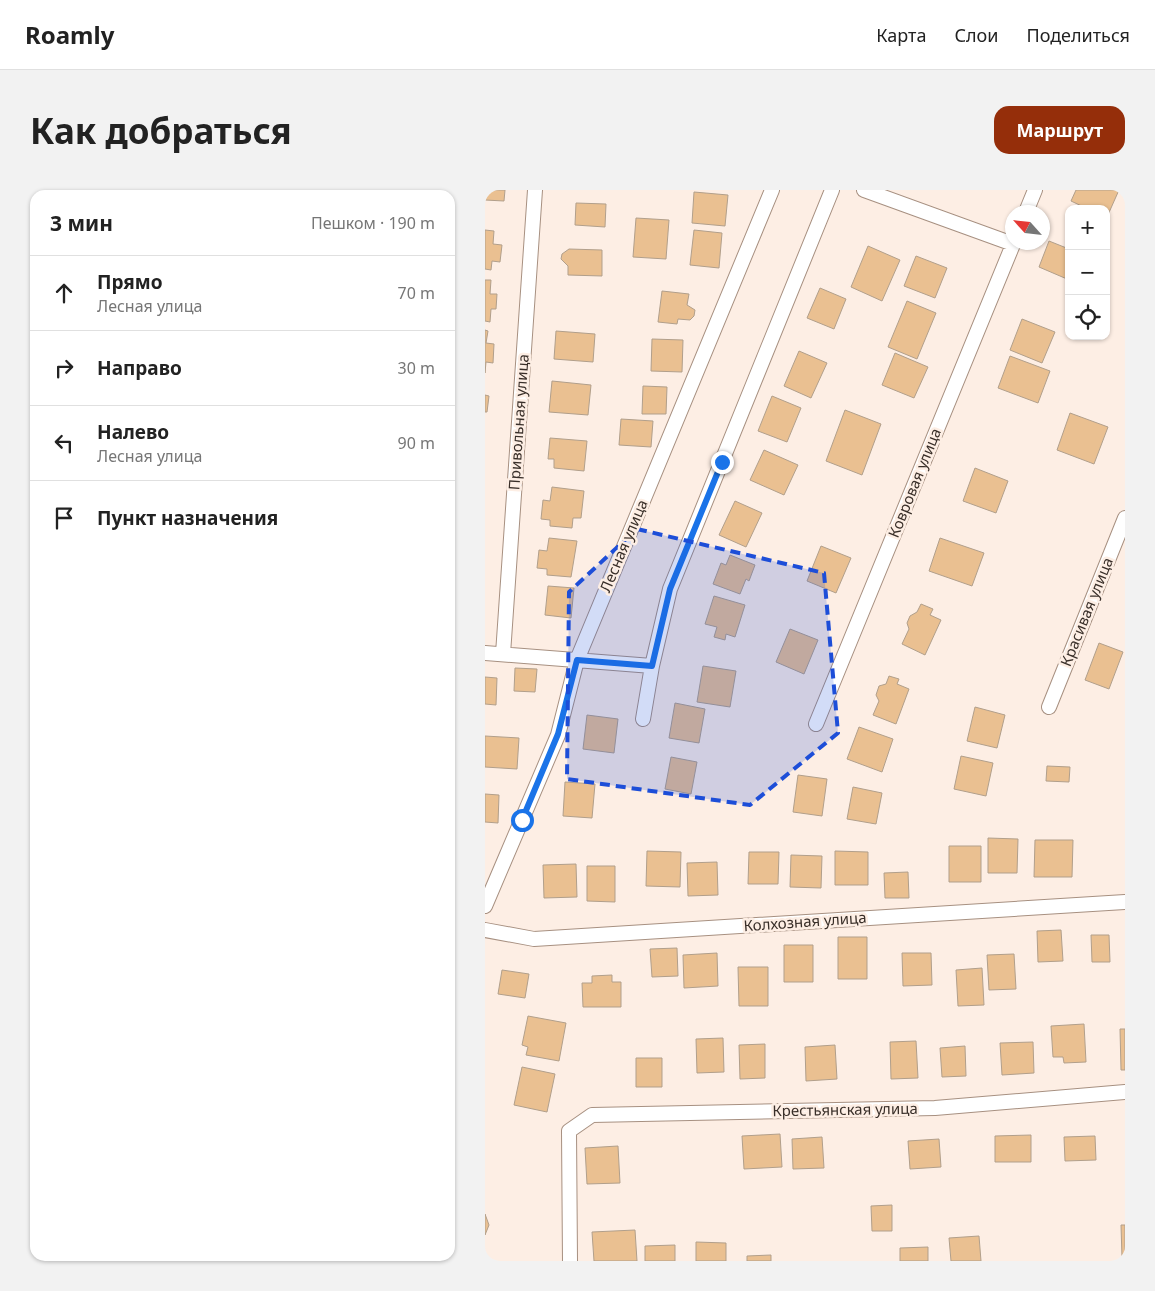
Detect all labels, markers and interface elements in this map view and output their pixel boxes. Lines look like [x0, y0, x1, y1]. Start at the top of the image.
text: Roamly [25, 18, 114, 51]
text: Карта [876, 23, 926, 47]
text: Слои [954, 23, 998, 47]
text: Поделиться [1026, 23, 1130, 47]
button: Маршрут [994, 106, 1125, 154]
text: Как добраться [30, 107, 292, 154]
north arrow [1005, 205, 1050, 250]
map controls [1065, 205, 1110, 340]
button: + [1065, 205, 1110, 250]
text: 3 мин [50, 209, 113, 237]
text: Пешком · 190 m [311, 212, 435, 234]
button: − [1065, 250, 1110, 295]
text: Прямо [97, 269, 163, 295]
icon: ahead [50, 279, 78, 307]
text: 70 m [398, 282, 435, 304]
text: Лесная улица [97, 295, 202, 317]
button: locate [1065, 295, 1110, 340]
street label: Привольная улица [503, 353, 533, 491]
icon: right [50, 354, 78, 382]
text: Направо [97, 355, 182, 381]
text: 30 m [398, 357, 435, 379]
text: Налево [97, 419, 169, 445]
street label: Ковровая улица [883, 425, 945, 540]
icon: left [50, 429, 78, 457]
text: 90 m [398, 432, 435, 454]
text: Лесная улица [97, 445, 202, 467]
route end [711, 451, 734, 474]
street label: Лесная улица [595, 496, 652, 595]
icon: arrive [50, 504, 78, 532]
text: Пункт назначения [97, 505, 278, 531]
street label: Красивая улица [1055, 554, 1117, 669]
route start [511, 809, 534, 832]
street label: Колхозная улица [743, 907, 867, 935]
street label: Крестьянская улица [772, 1098, 918, 1120]

